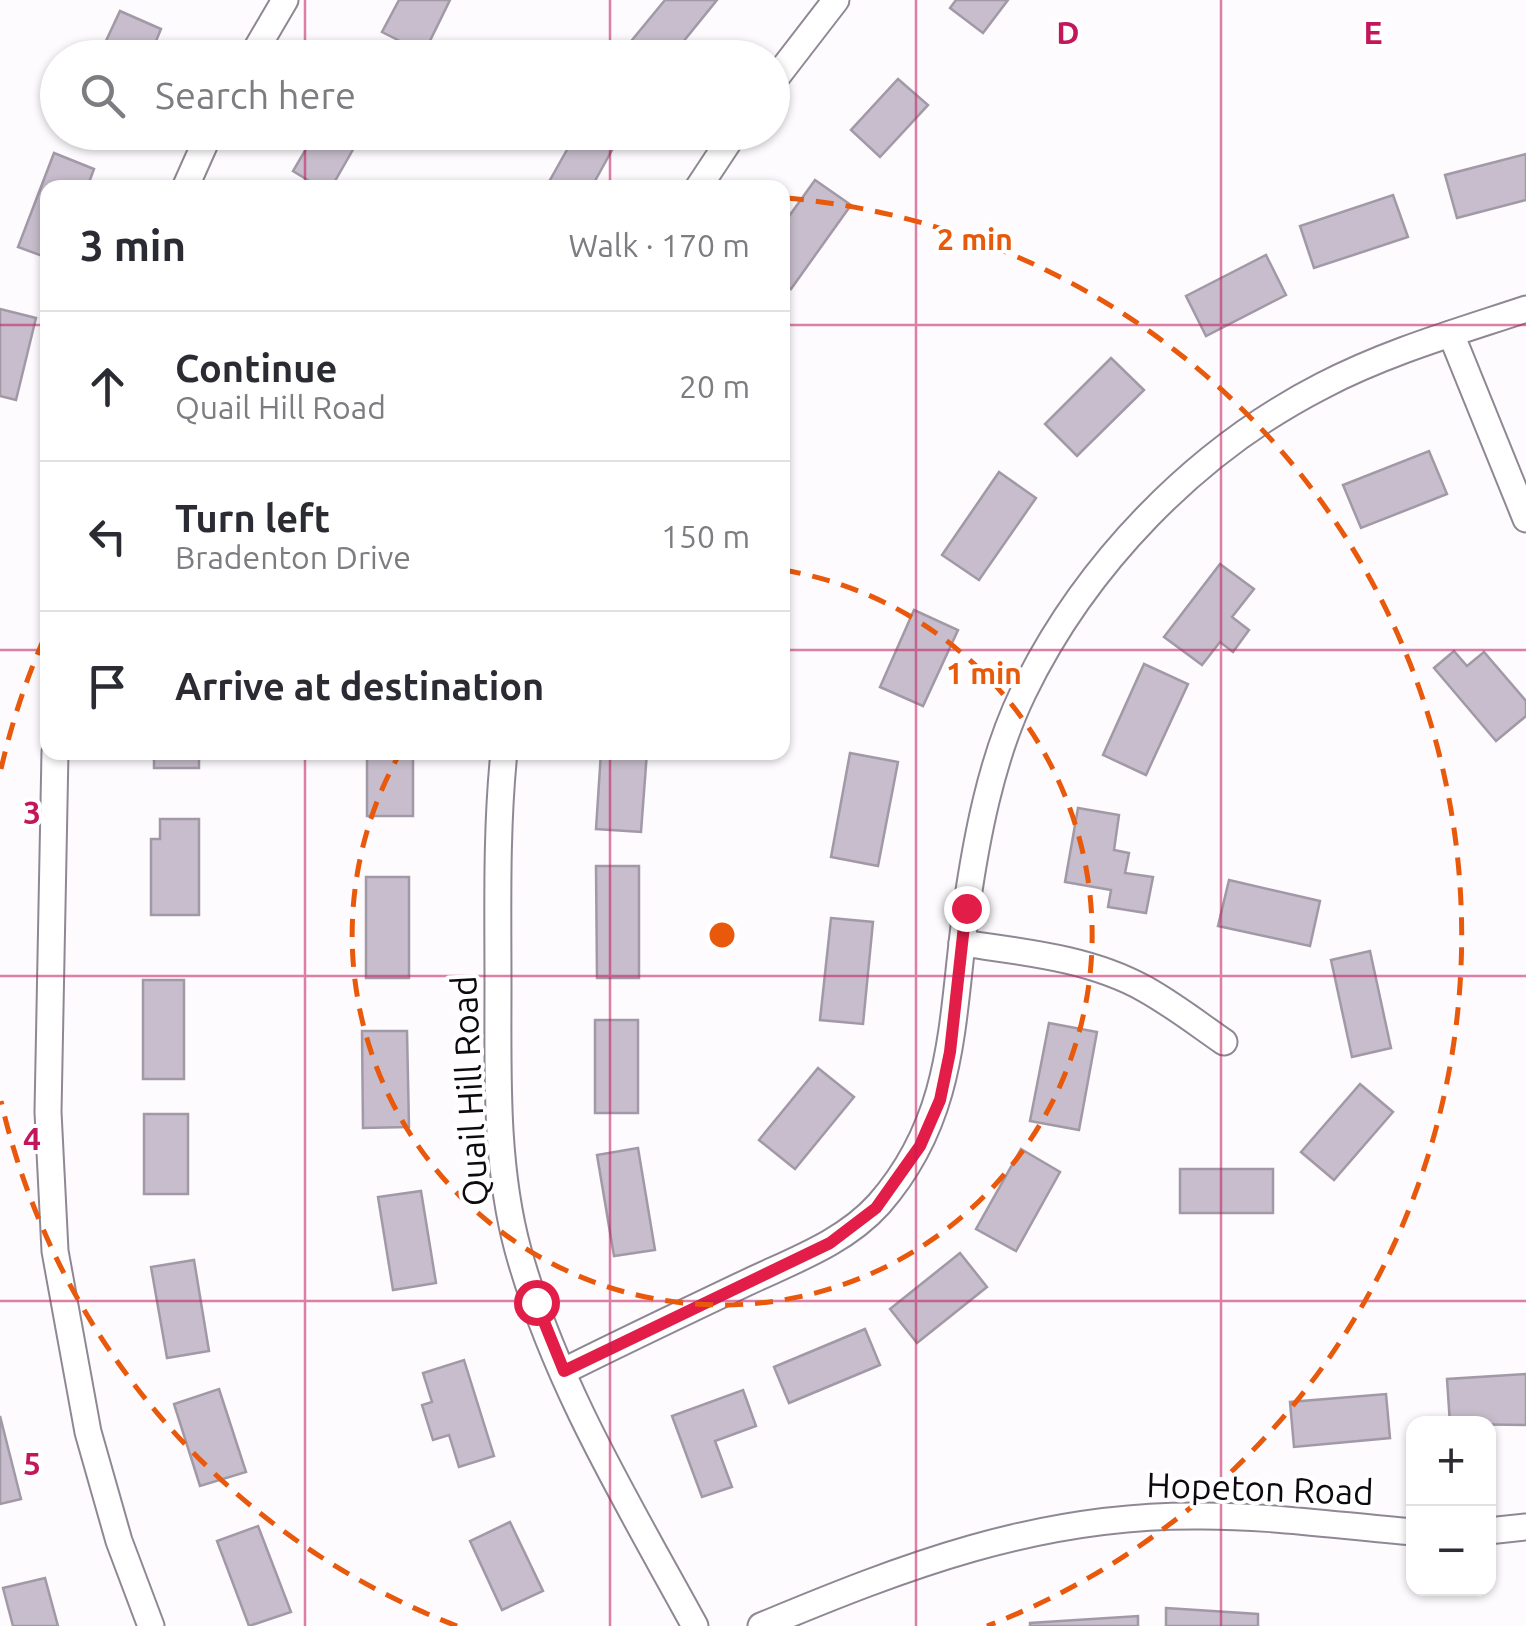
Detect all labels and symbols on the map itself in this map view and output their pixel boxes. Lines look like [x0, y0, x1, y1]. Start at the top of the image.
text: D [1056, 14, 1080, 50]
text: E [1363, 14, 1383, 50]
text: 2 min [937, 222, 1013, 256]
text: 1 min [946, 656, 1022, 690]
text: 3 [23, 794, 41, 830]
route end [944, 886, 990, 932]
centre of rings [704, 917, 740, 953]
street label: Quail Hill Road [443, 975, 495, 1207]
text: 4 [23, 1120, 41, 1156]
route start [514, 1280, 560, 1326]
text: 5 [23, 1445, 41, 1481]
street label: Hopeton Road [1146, 1464, 1374, 1512]

